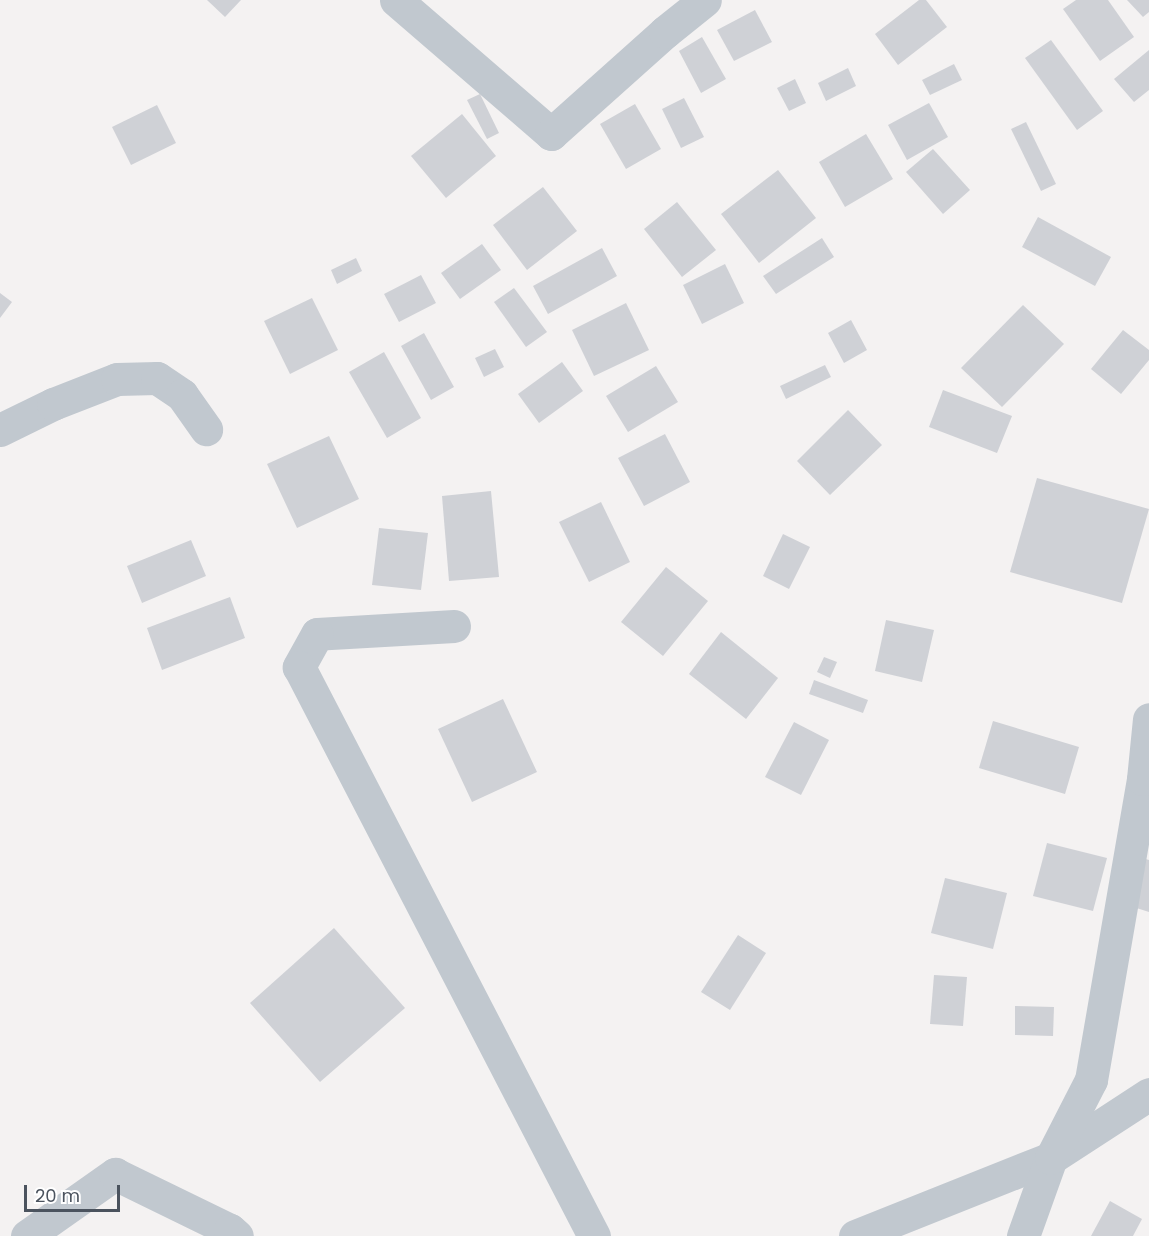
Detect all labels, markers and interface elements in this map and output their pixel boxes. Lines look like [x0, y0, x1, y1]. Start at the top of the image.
scale bar [27, 1173, 123, 1211]
text: 20 m [35, 1183, 80, 1208]

